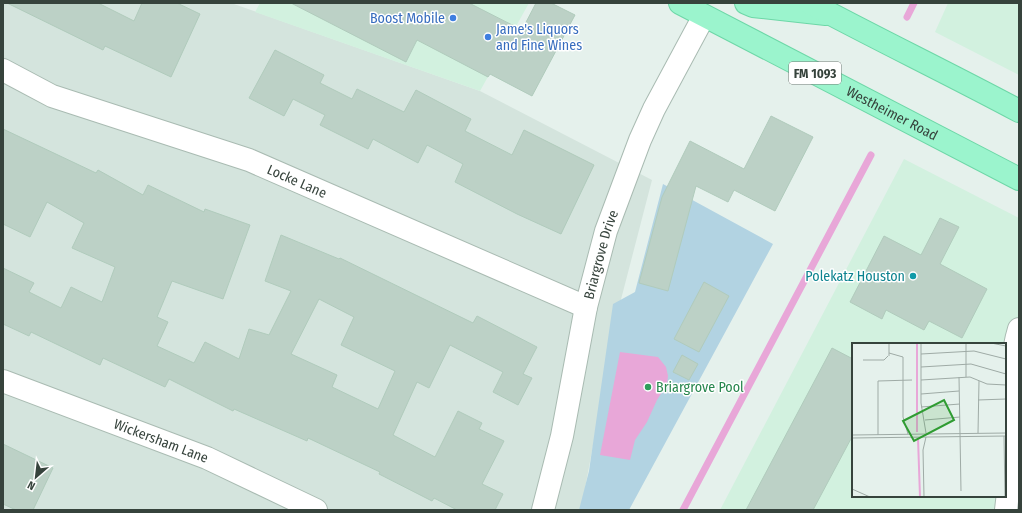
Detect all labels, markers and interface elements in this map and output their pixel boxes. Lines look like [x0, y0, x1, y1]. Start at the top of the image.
place label: Boost Mobile [370, 10, 445, 27]
marker: Boost Mobile [448, 13, 458, 23]
place label: Jame's Liquors and Fine Wines [496, 21, 582, 54]
marker: Jame's Liquors and Fine Wines [483, 32, 493, 42]
road number: FM 1093 [789, 62, 841, 84]
street label: Westheimer Road [843, 83, 940, 144]
street label: Locke Lane [264, 161, 329, 202]
street label: Briargrove Drive [580, 208, 622, 301]
place label: Polekatz Houston [805, 268, 905, 285]
marker: Polekatz Houston [908, 271, 918, 281]
inset map [852, 343, 1006, 497]
place label: Briargrove Pool [656, 379, 744, 396]
marker: Briargrove Pool [643, 382, 653, 392]
street label: Wickersham Lane [111, 416, 211, 467]
north arrow [16, 457, 56, 497]
text: N [26, 478, 38, 493]

